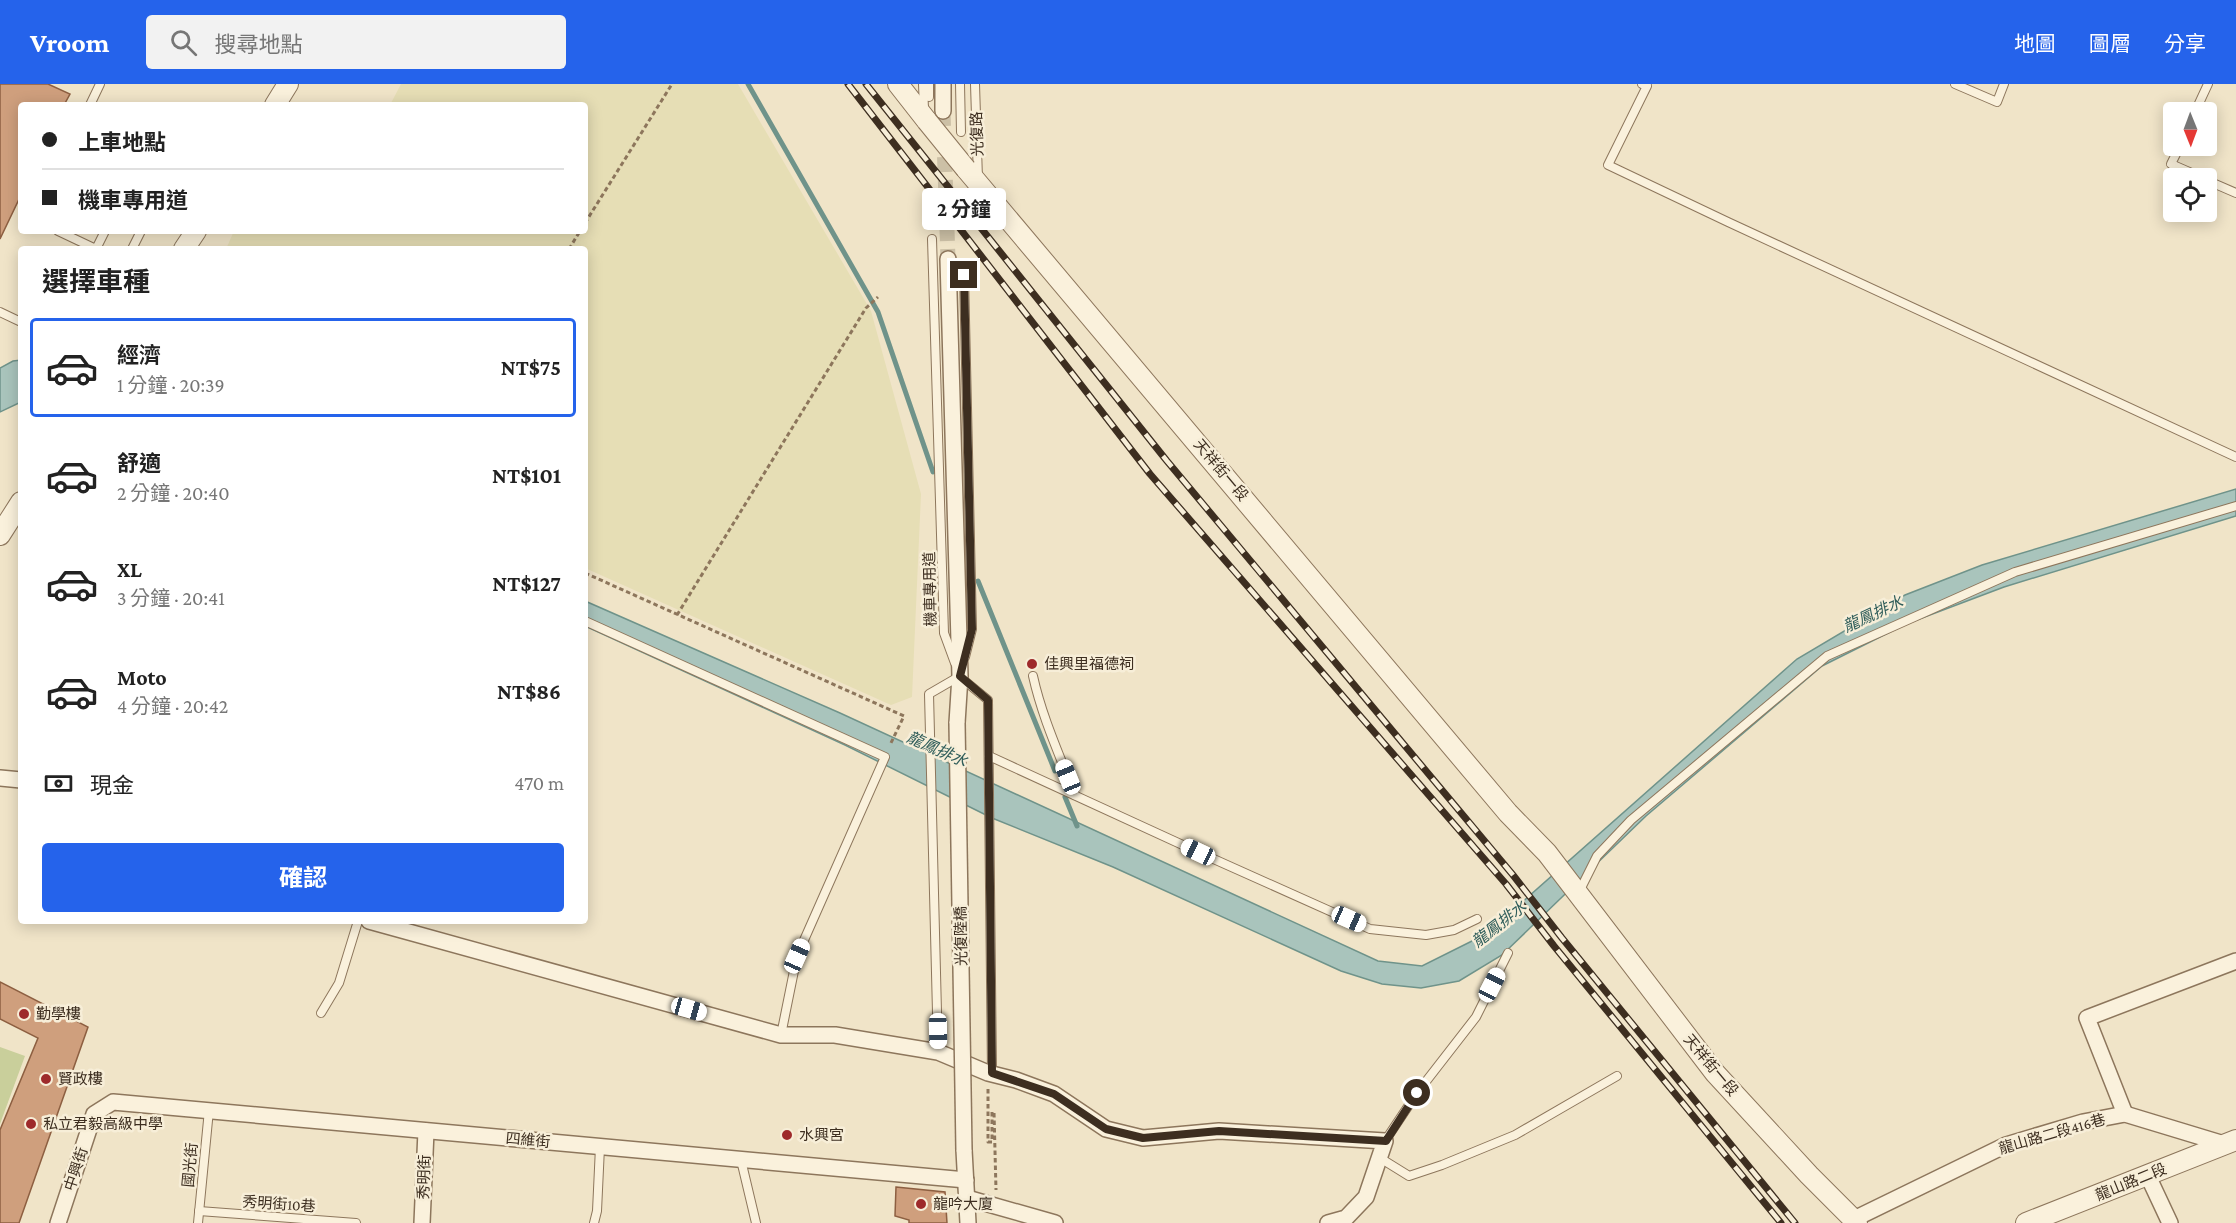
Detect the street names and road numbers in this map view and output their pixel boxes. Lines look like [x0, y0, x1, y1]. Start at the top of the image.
street label: 光復路 [968, 111, 986, 157]
street label: 天祥街一段 [1191, 436, 1251, 504]
street label: 機車專用道 [921, 551, 939, 627]
street label: 光復陸橋 [952, 906, 970, 966]
street label: 天祥街一段 [1681, 1031, 1741, 1099]
street label: 龍山路二段416巷 [1997, 1110, 2107, 1157]
street label: 四維街 [505, 1130, 551, 1150]
street label: 國光街 [180, 1142, 200, 1188]
street label: 中興街 [61, 1145, 91, 1193]
street label: 秀明街 [415, 1154, 433, 1200]
street label: 龍山路二段 [2093, 1160, 2169, 1203]
street label: 秀明街10巷 [242, 1193, 316, 1215]

